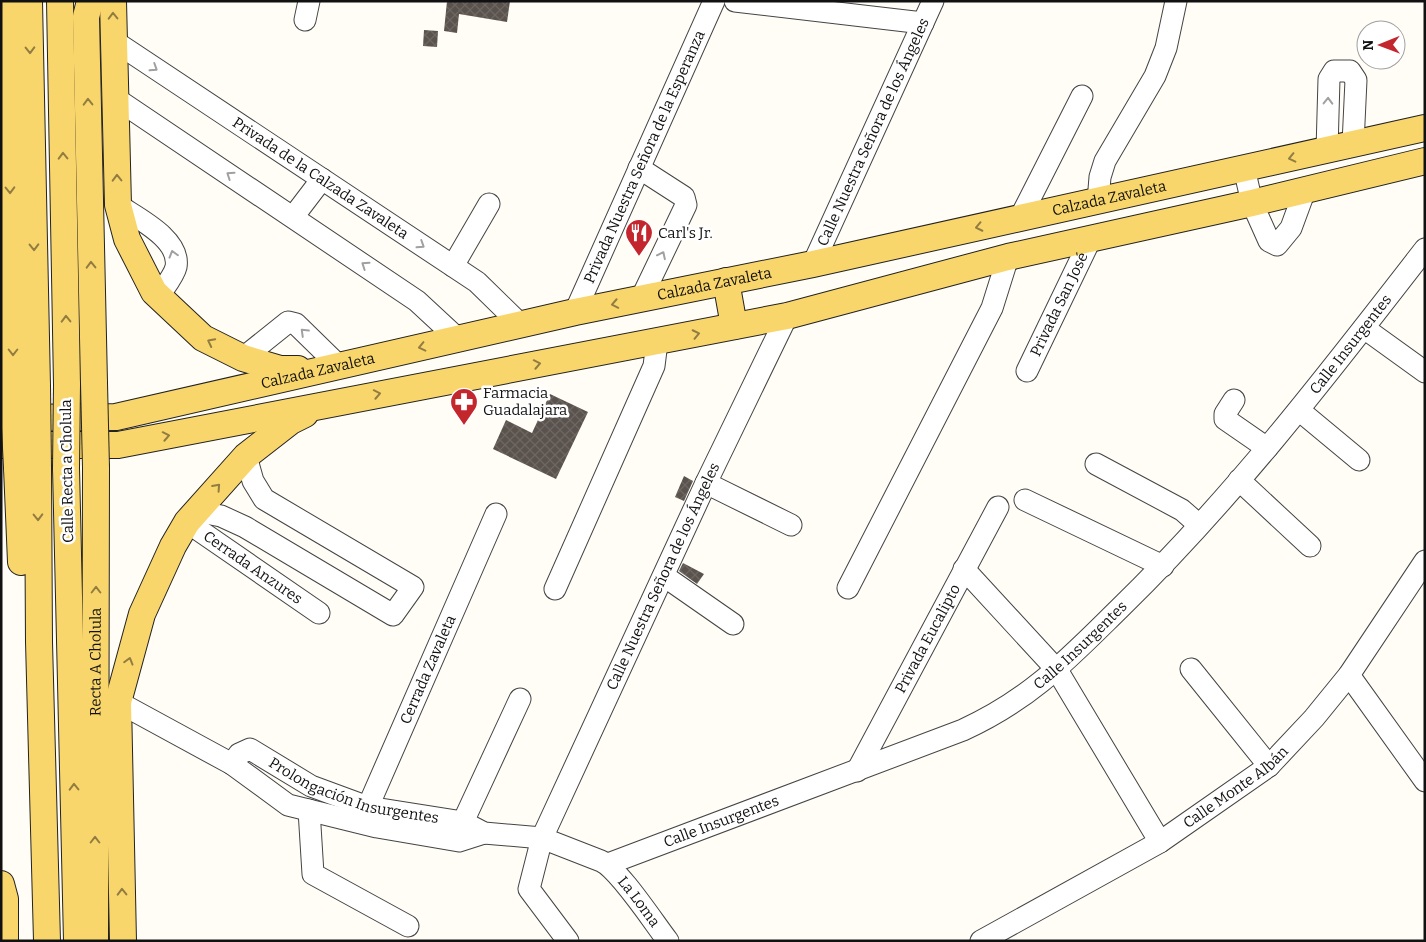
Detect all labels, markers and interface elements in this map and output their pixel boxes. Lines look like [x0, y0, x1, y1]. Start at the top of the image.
one-way arrow [108, 11, 119, 19]
street label: Calle Nuestra Señora de los Ángeles [813, 15, 933, 249]
north arrow [1356, 20, 1406, 70]
street label: Privada Nuestra Señora de la Esperanza [580, 27, 709, 286]
text: N [1360, 39, 1377, 51]
one-way arrow [25, 46, 36, 54]
one-way arrow [149, 62, 158, 71]
one-way arrow [1323, 97, 1333, 104]
one-way arrow [83, 98, 93, 106]
street label: Privada de la Calzada Zavaleta [229, 113, 412, 243]
one-way arrow [57, 152, 68, 160]
one-way arrow [1287, 152, 1296, 163]
one-way arrow [226, 172, 236, 181]
one-way arrow [112, 174, 122, 182]
street label: Calzada Zavaleta [1050, 177, 1168, 220]
one-way arrow [5, 186, 15, 194]
restaurant icon: Carl's Jr. [624, 218, 654, 257]
one-way arrow [975, 221, 984, 232]
place label: Carl's Jr. [658, 224, 713, 242]
one-way arrow [416, 239, 425, 248]
one-way arrow [29, 244, 40, 252]
street label: Privada San José [1026, 249, 1092, 359]
one-way arrow [169, 250, 179, 259]
one-way arrow [656, 251, 666, 260]
one-way arrow [86, 260, 97, 268]
one-way arrow [361, 262, 371, 271]
street label: Calzada Zavaleta [656, 264, 773, 304]
street label: Calle Insurgentes [1306, 291, 1395, 398]
one-way arrow [611, 298, 619, 309]
one-way arrow [60, 314, 71, 322]
one-way arrow [301, 329, 310, 338]
one-way arrow [692, 329, 701, 340]
one-way arrow [207, 338, 216, 348]
one-way arrow [418, 341, 427, 352]
one-way arrow [8, 349, 18, 357]
street label: Calzada Zavaleta [259, 349, 376, 393]
one-way arrow [532, 360, 541, 370]
place label: Farmacia Guadalajara [483, 384, 567, 419]
pharmacy icon: Farmacia Guadalajara [449, 387, 479, 426]
one-way arrow [372, 389, 381, 400]
street label: Calle Recta a Cholula [57, 399, 77, 543]
one-way arrow [161, 431, 170, 441]
street label: Calle Nuestra Señora de los Ángeles [603, 460, 724, 693]
one-way arrow [212, 484, 221, 493]
one-way arrow [33, 513, 43, 521]
street label: Cerrada Anzures [200, 527, 306, 608]
street label: Privada Eucalipto [891, 581, 964, 696]
one-way arrow [91, 585, 101, 593]
street label: Calle Insurgentes [1030, 597, 1131, 693]
street label: Recta A Cholula [86, 608, 105, 716]
street label: Cerrada Zavaleta [396, 612, 460, 727]
one-way arrow [124, 658, 134, 666]
street label: Calle Monte Albán [1180, 742, 1292, 832]
street label: Prolongación Insurgentes [266, 754, 440, 827]
one-way arrow [69, 783, 79, 790]
street label: Calle Insurgentes [661, 791, 781, 851]
one-way arrow [90, 835, 100, 843]
street label: La Loma [614, 873, 664, 931]
one-way arrow [116, 888, 127, 896]

